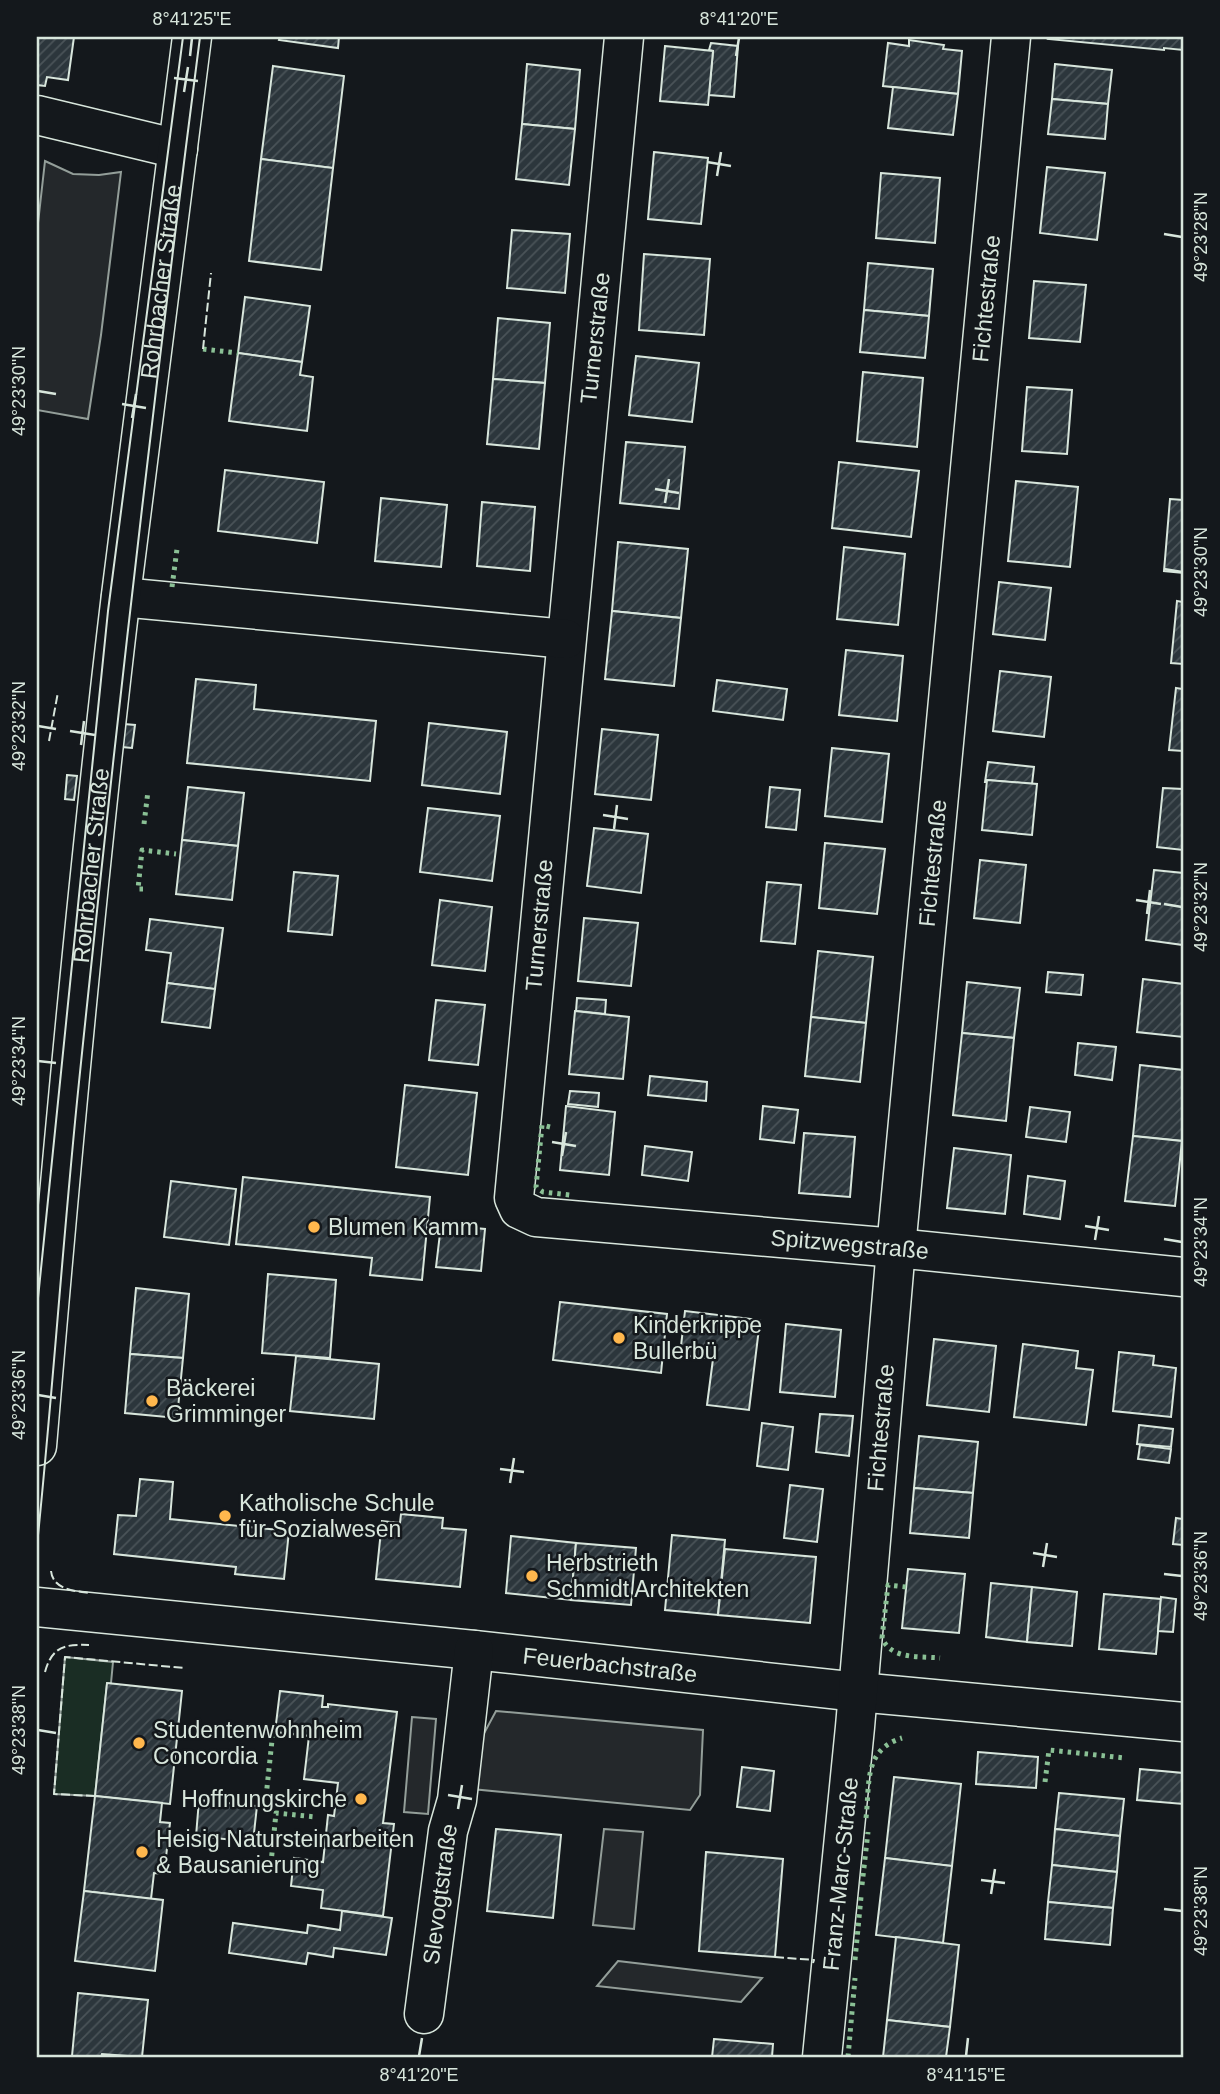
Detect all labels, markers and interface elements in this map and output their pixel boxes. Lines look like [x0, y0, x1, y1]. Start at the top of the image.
text: 8°41'25"E [152, 9, 232, 29]
text: 8°41'20"E [699, 9, 779, 29]
street label: Rohrbacher Straße [136, 183, 186, 380]
text: 49°23'28"N [1191, 192, 1211, 282]
street label: Fichtestraße [967, 234, 1005, 364]
street label: Turnerstraße [575, 271, 615, 405]
text: 49°23'30"N [9, 346, 29, 436]
text: 49°23'30"N [1191, 527, 1211, 617]
text: 49°23'32"N [9, 681, 29, 771]
street label: Rohrbacher Straße [68, 767, 114, 964]
street label: Fichtestraße [914, 798, 952, 928]
street label: Turnerstraße [520, 858, 558, 992]
text: 49°23'32"N [1191, 862, 1211, 952]
text: 49°23'34"N [9, 1016, 29, 1106]
text: 49°23'34"N [1191, 1197, 1211, 1287]
place label: Blumen Kamm [328, 1214, 479, 1240]
marker: Blumen Kamm [306, 1219, 322, 1235]
street label: Spitzwegstraße [770, 1224, 930, 1264]
place label: Kinderkrippe Bullerbü [633, 1312, 762, 1364]
marker: Kinderkrippe Bullerbü [611, 1330, 627, 1346]
text: 49°23'36"N [9, 1350, 29, 1440]
street label: Fichtestraße [862, 1363, 899, 1493]
place label: Bäckerei Grimminger [166, 1375, 286, 1427]
marker: Bäckerei Grimminger [144, 1393, 160, 1409]
place label: Katholische Schule für Sozialwesen [239, 1490, 435, 1542]
marker: Katholische Schule für Sozialwesen [217, 1508, 233, 1524]
text: 49°23'36"N [1191, 1531, 1211, 1621]
place label: Herbstrieth Schmidt Architekten [546, 1550, 749, 1602]
marker: Herbstrieth Schmidt Architekten [524, 1568, 540, 1584]
street label: Feuerbachstraße [522, 1642, 699, 1687]
text: 49°23'38"N [9, 1685, 29, 1775]
place label: Studentenwohnheim Concordia [153, 1717, 363, 1769]
marker: Studentenwohnheim Concordia [131, 1735, 147, 1751]
street label: Franz-Marc-Straße [818, 1776, 863, 1972]
place label: Hoffnungskirche [181, 1786, 347, 1812]
marker: Hoffnungskirche [353, 1791, 369, 1807]
street label: Slevogtstraße [418, 1820, 463, 1966]
place label: Heisig Natursteinarbeiten & Bausanierung [156, 1826, 414, 1878]
marker: Heisig Natursteinarbeiten & Bausanierung [134, 1844, 150, 1860]
text: 49°23'38"N [1191, 1866, 1211, 1956]
text: 8°41'20"E [379, 2065, 459, 2085]
text: 8°41'15"E [926, 2065, 1006, 2085]

